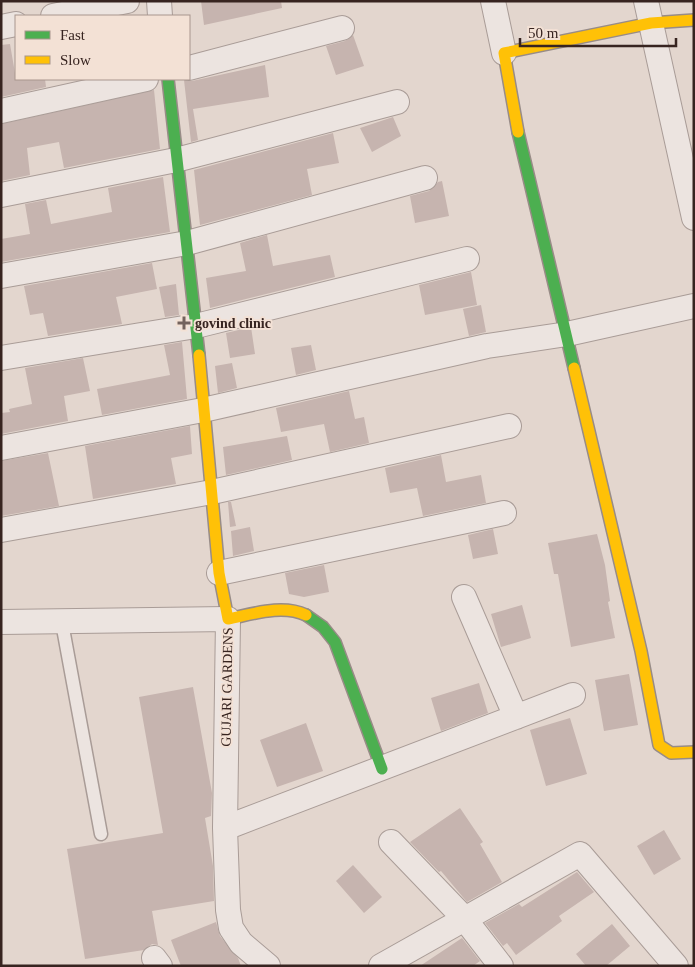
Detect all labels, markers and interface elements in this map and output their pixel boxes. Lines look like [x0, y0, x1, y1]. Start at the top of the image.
legend [15, 15, 190, 80]
scale bar [520, 15, 676, 47]
text: 50 m [528, 25, 559, 41]
text: Fast [60, 27, 86, 43]
text: Slow [60, 52, 91, 68]
marker: govind clinic [177, 316, 191, 330]
place label: govind clinic [195, 316, 271, 331]
street label: GUJARI GARDENS [218, 627, 236, 747]

